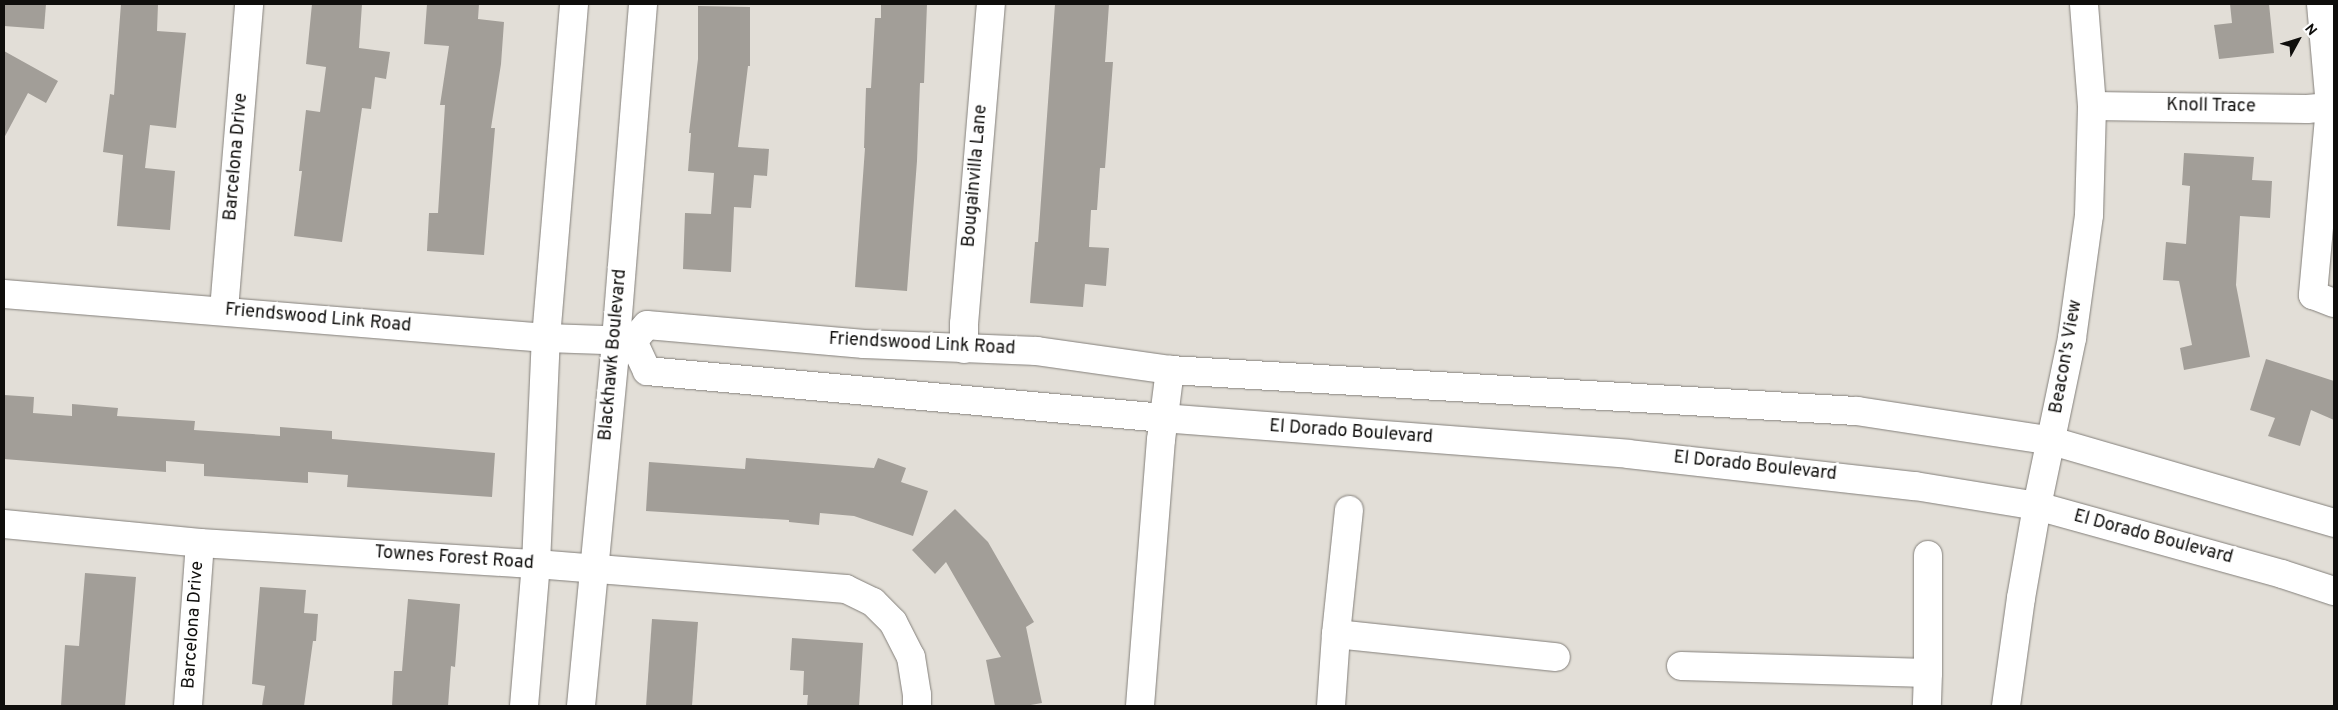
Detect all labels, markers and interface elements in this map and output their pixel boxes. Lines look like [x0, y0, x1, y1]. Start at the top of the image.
north arrow [2273, 15, 2323, 65]
text: N [2300, 21, 2320, 40]
street label: Barcelona Drive [221, 92, 253, 222]
street label: Knoll Trace [2166, 95, 2256, 119]
street label: Bougainvilla Lane [959, 104, 993, 248]
street label: Blackhawk Boulevard [596, 268, 632, 442]
street label: Beacon's View [2046, 298, 2088, 416]
street label: Friendswood Link Road [224, 300, 412, 338]
street label: Friendswood Link Road [828, 329, 1016, 361]
street label: El Dorado Boulevard [1268, 417, 1434, 449]
street label: El Dorado Boulevard [1672, 448, 1838, 486]
street label: El Dorado Boulevard [2071, 506, 2235, 570]
street label: Townes Forest Road [374, 543, 534, 575]
street label: Barcelona Drive [179, 560, 209, 690]

